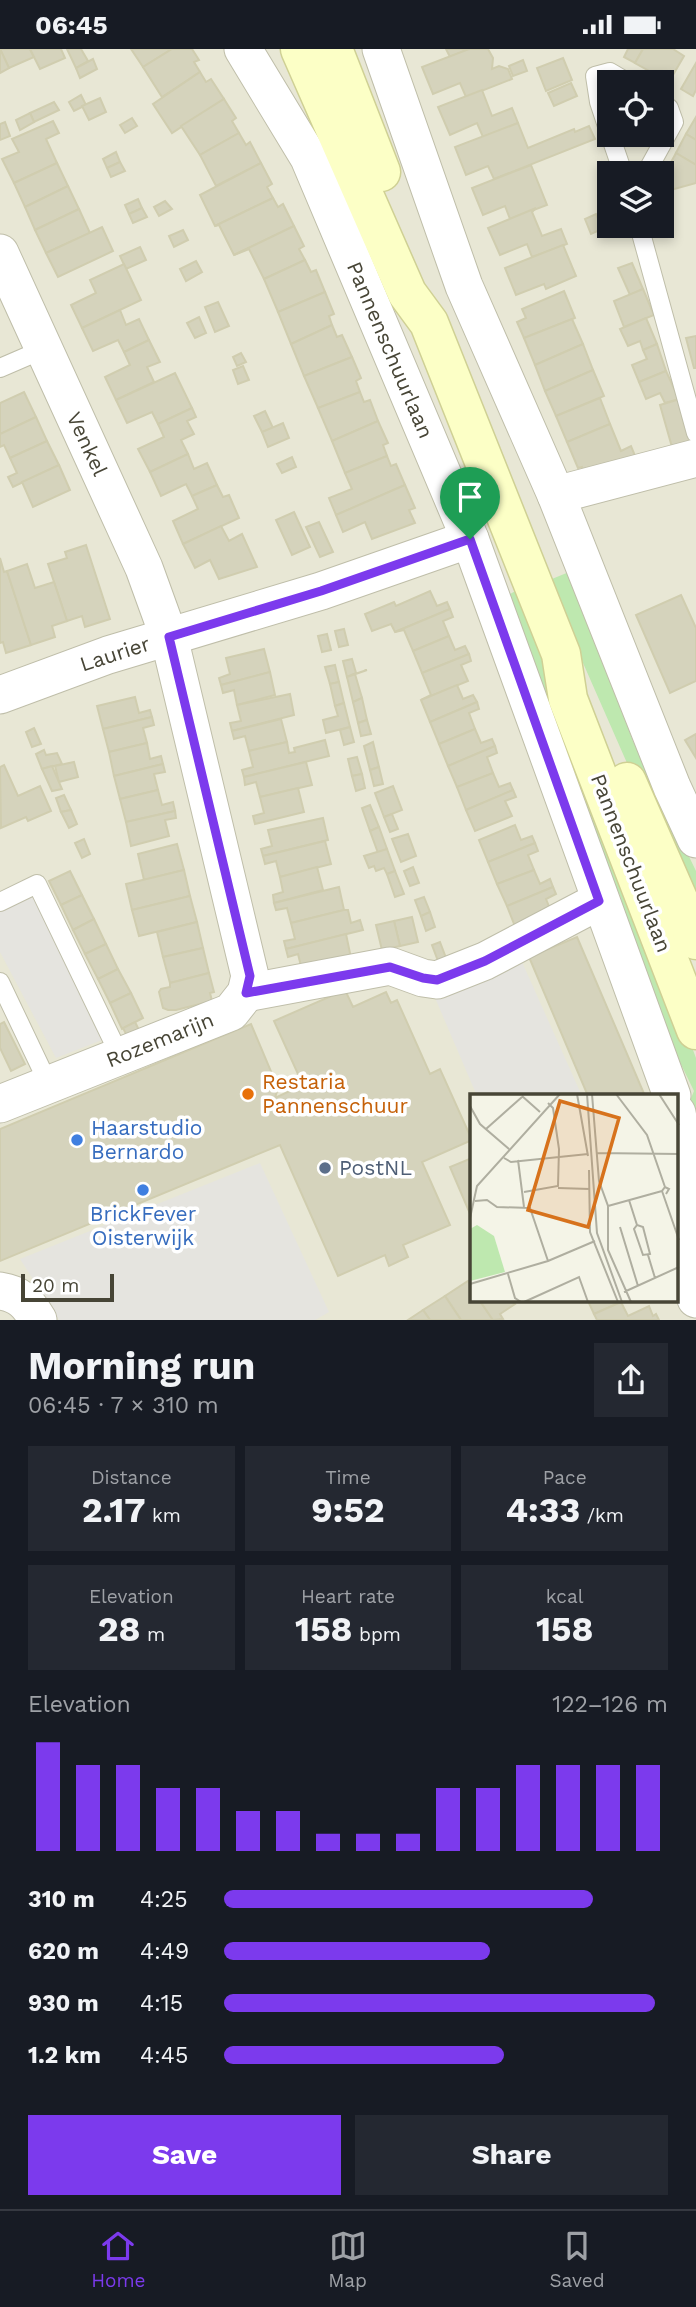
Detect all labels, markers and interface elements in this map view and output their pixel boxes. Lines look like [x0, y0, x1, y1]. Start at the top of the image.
text: 06:45 [35, 10, 108, 40]
map controls [597, 70, 674, 238]
button: locate [597, 70, 674, 147]
button: layers [597, 161, 674, 238]
street label: Pannenschuurlaan [342, 258, 439, 442]
street label: Venkel [62, 408, 113, 480]
pin [440, 467, 500, 539]
icon: arrive [451, 478, 489, 516]
street label: Laurier [77, 630, 153, 677]
street label: Pannenschuurlaan [586, 770, 677, 956]
street label: Rozemarijn [102, 1007, 217, 1072]
place label: Restaria Pannenschuur [262, 1069, 409, 1118]
marker: Restaria Pannenschuur [240, 1086, 256, 1102]
inset map [470, 1094, 678, 1303]
place label: Haarstudio Bernardo [91, 1115, 202, 1164]
marker: Haarstudio Bernardo [69, 1132, 85, 1148]
place label: PostNL [339, 1155, 412, 1180]
marker: PostNL [317, 1160, 333, 1176]
marker: BrickFever Oisterwijk [135, 1182, 151, 1198]
place label: BrickFever Oisterwijk [90, 1201, 197, 1250]
scale bar [21, 1271, 114, 1303]
text: 20 m [32, 1274, 79, 1297]
button: share [594, 1343, 668, 1417]
text: Morning run [28, 1344, 255, 1388]
text: 06:45 · 7 × 310 m [28, 1392, 219, 1419]
text: Distance [91, 1466, 172, 1489]
text: Time [325, 1466, 371, 1489]
text: Pace [543, 1466, 587, 1489]
text: 2.17 [82, 1489, 146, 1531]
text: 9:52 [311, 1489, 385, 1531]
text: 4:33 [505, 1489, 580, 1531]
text: km [146, 1504, 181, 1527]
text: /km [580, 1504, 624, 1527]
text: Elevation [89, 1585, 174, 1608]
text: Heart rate [301, 1585, 395, 1608]
text: kcal [546, 1585, 583, 1608]
text: 28 [98, 1608, 140, 1650]
text: 158 [295, 1608, 353, 1650]
text: 158 [536, 1608, 593, 1650]
text: m [140, 1623, 165, 1646]
text: bpm [353, 1623, 401, 1646]
text: Elevation [28, 1691, 131, 1718]
text: 122–126 m [552, 1691, 668, 1718]
text: 310 m [28, 1886, 95, 1913]
text: 4:25 [140, 1886, 188, 1913]
text: 620 m [28, 1938, 99, 1965]
text: 4:49 [140, 1938, 189, 1965]
text: 930 m [28, 1990, 99, 2017]
text: 4:15 [140, 1990, 183, 2017]
text: 1.2 km [28, 2042, 101, 2069]
text: 4:45 [140, 2042, 188, 2069]
button: Save [28, 2115, 341, 2195]
button: Share [355, 2115, 668, 2195]
tab: Home [91, 2227, 146, 2292]
tab: Map [328, 2227, 367, 2292]
tab: Saved [549, 2227, 605, 2292]

